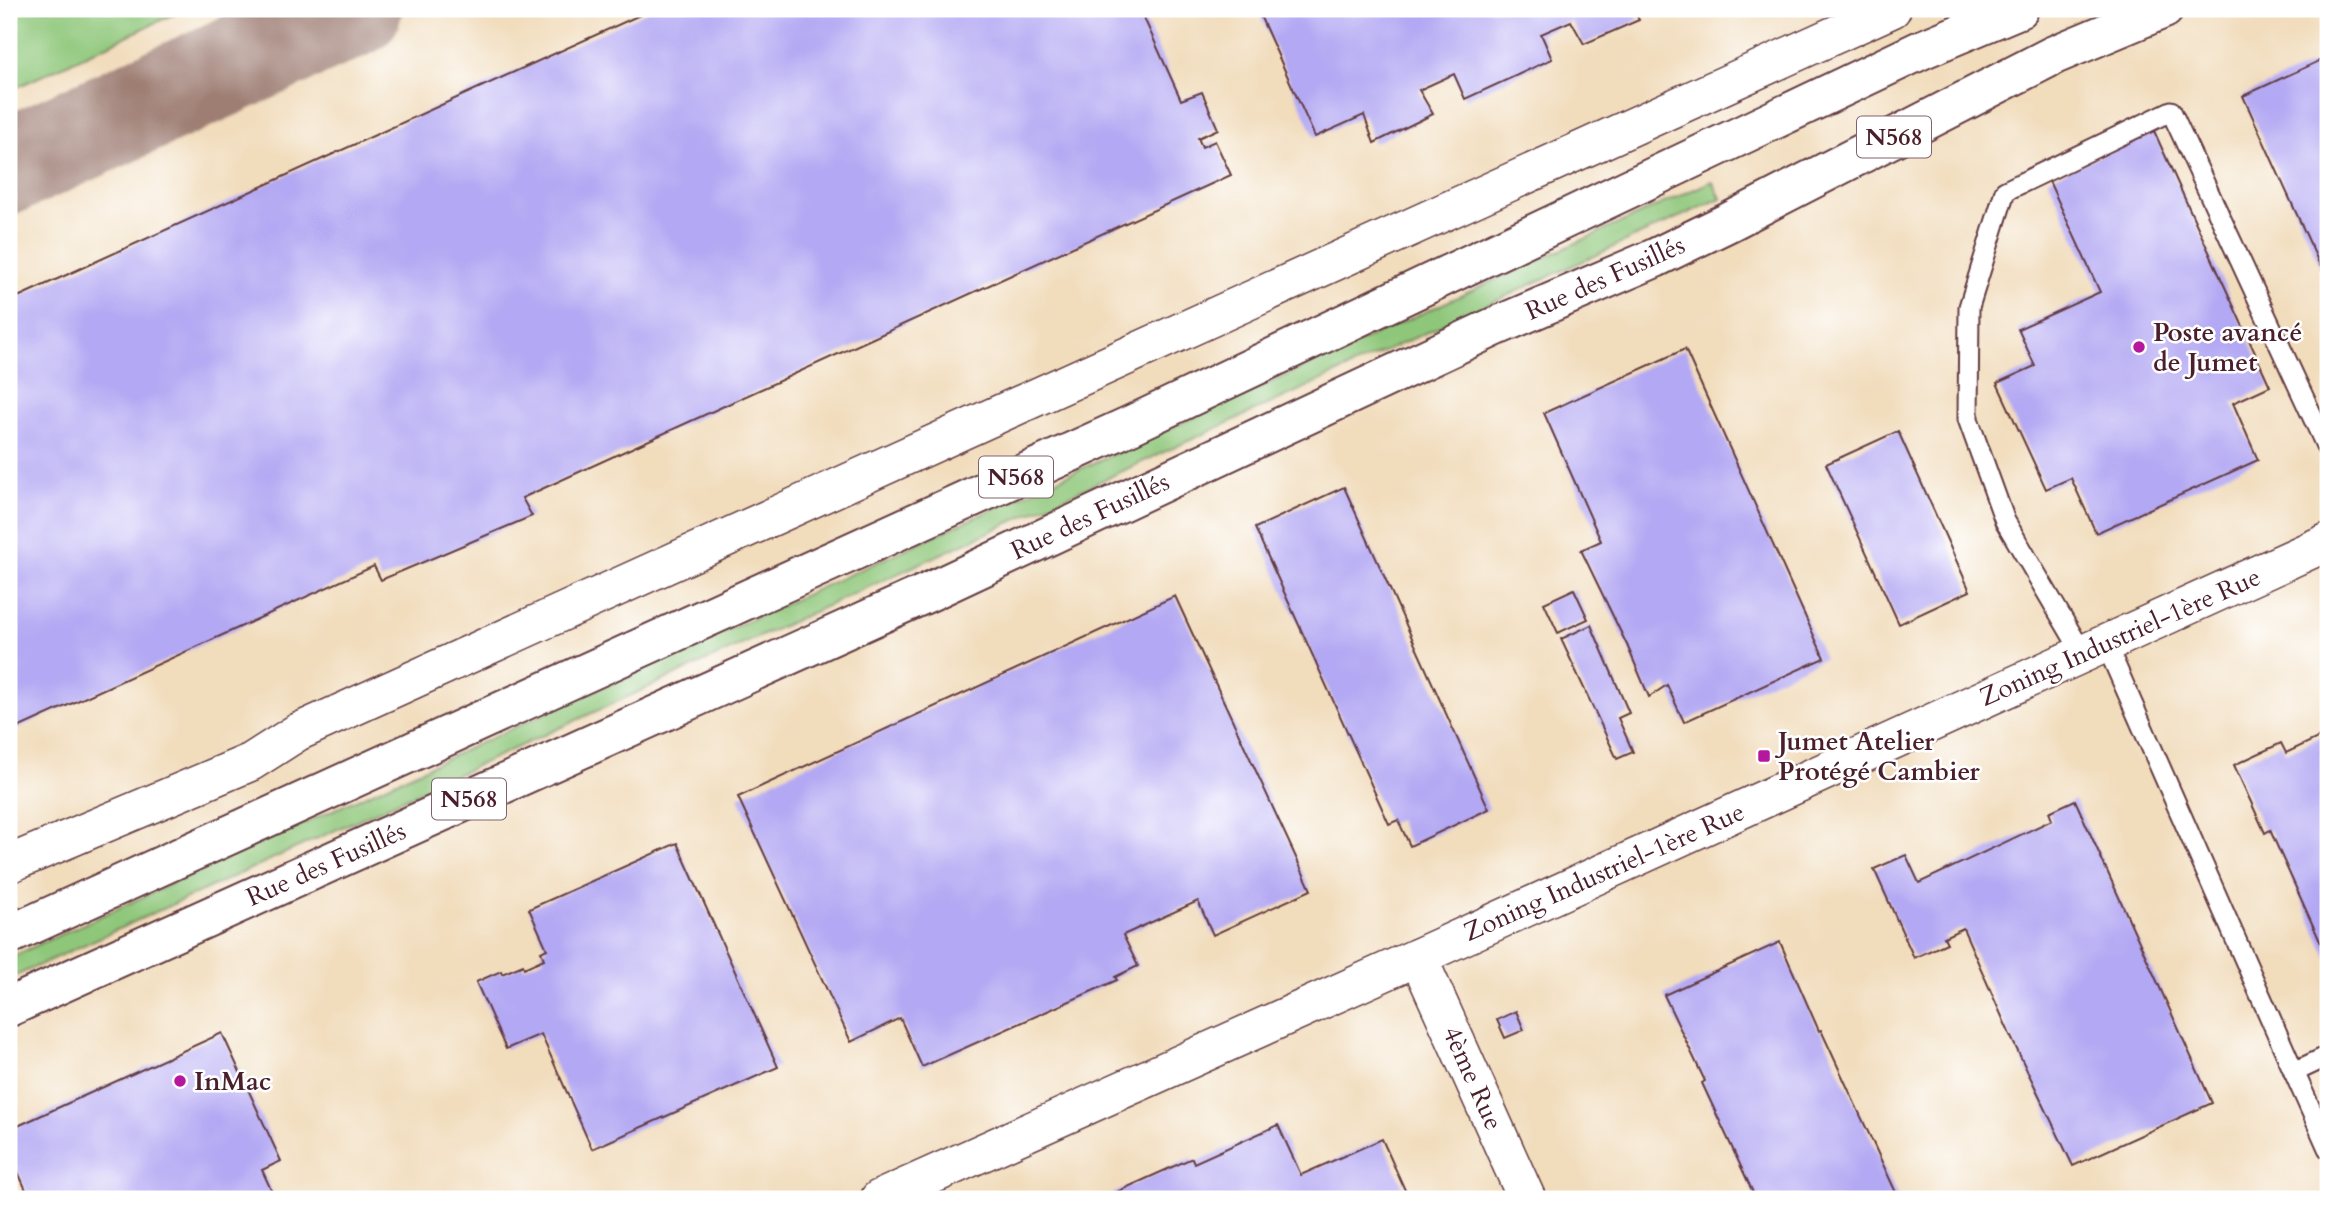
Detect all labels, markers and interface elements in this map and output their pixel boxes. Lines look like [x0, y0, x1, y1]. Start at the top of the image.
road number: N568 [1857, 117, 1931, 158]
street label: Rue des Fusillés [1520, 227, 1690, 329]
place label: Poste avancé de Jumet [2153, 315, 2302, 380]
marker: Poste avancé de Jumet [2131, 339, 2147, 355]
road number: N568 [979, 456, 1053, 498]
street label: Rue des Fusillés [1005, 464, 1175, 568]
street label: Zoning Industriel-1ère Rue [1974, 559, 2266, 715]
place label: Jumet Atelier Protégé Cambier [1774, 724, 1980, 789]
marker: Jumet Atelier Protégé Cambier [1756, 748, 1772, 764]
road number: N568 [432, 778, 506, 820]
street label: Zoning Industriel-1ère Rue [1458, 794, 1750, 950]
street label: Rue des Fusillés [241, 813, 411, 915]
street label: 4ème Rue [1435, 1021, 1511, 1135]
place label: InMac [194, 1064, 271, 1099]
marker: InMac [172, 1073, 188, 1089]

